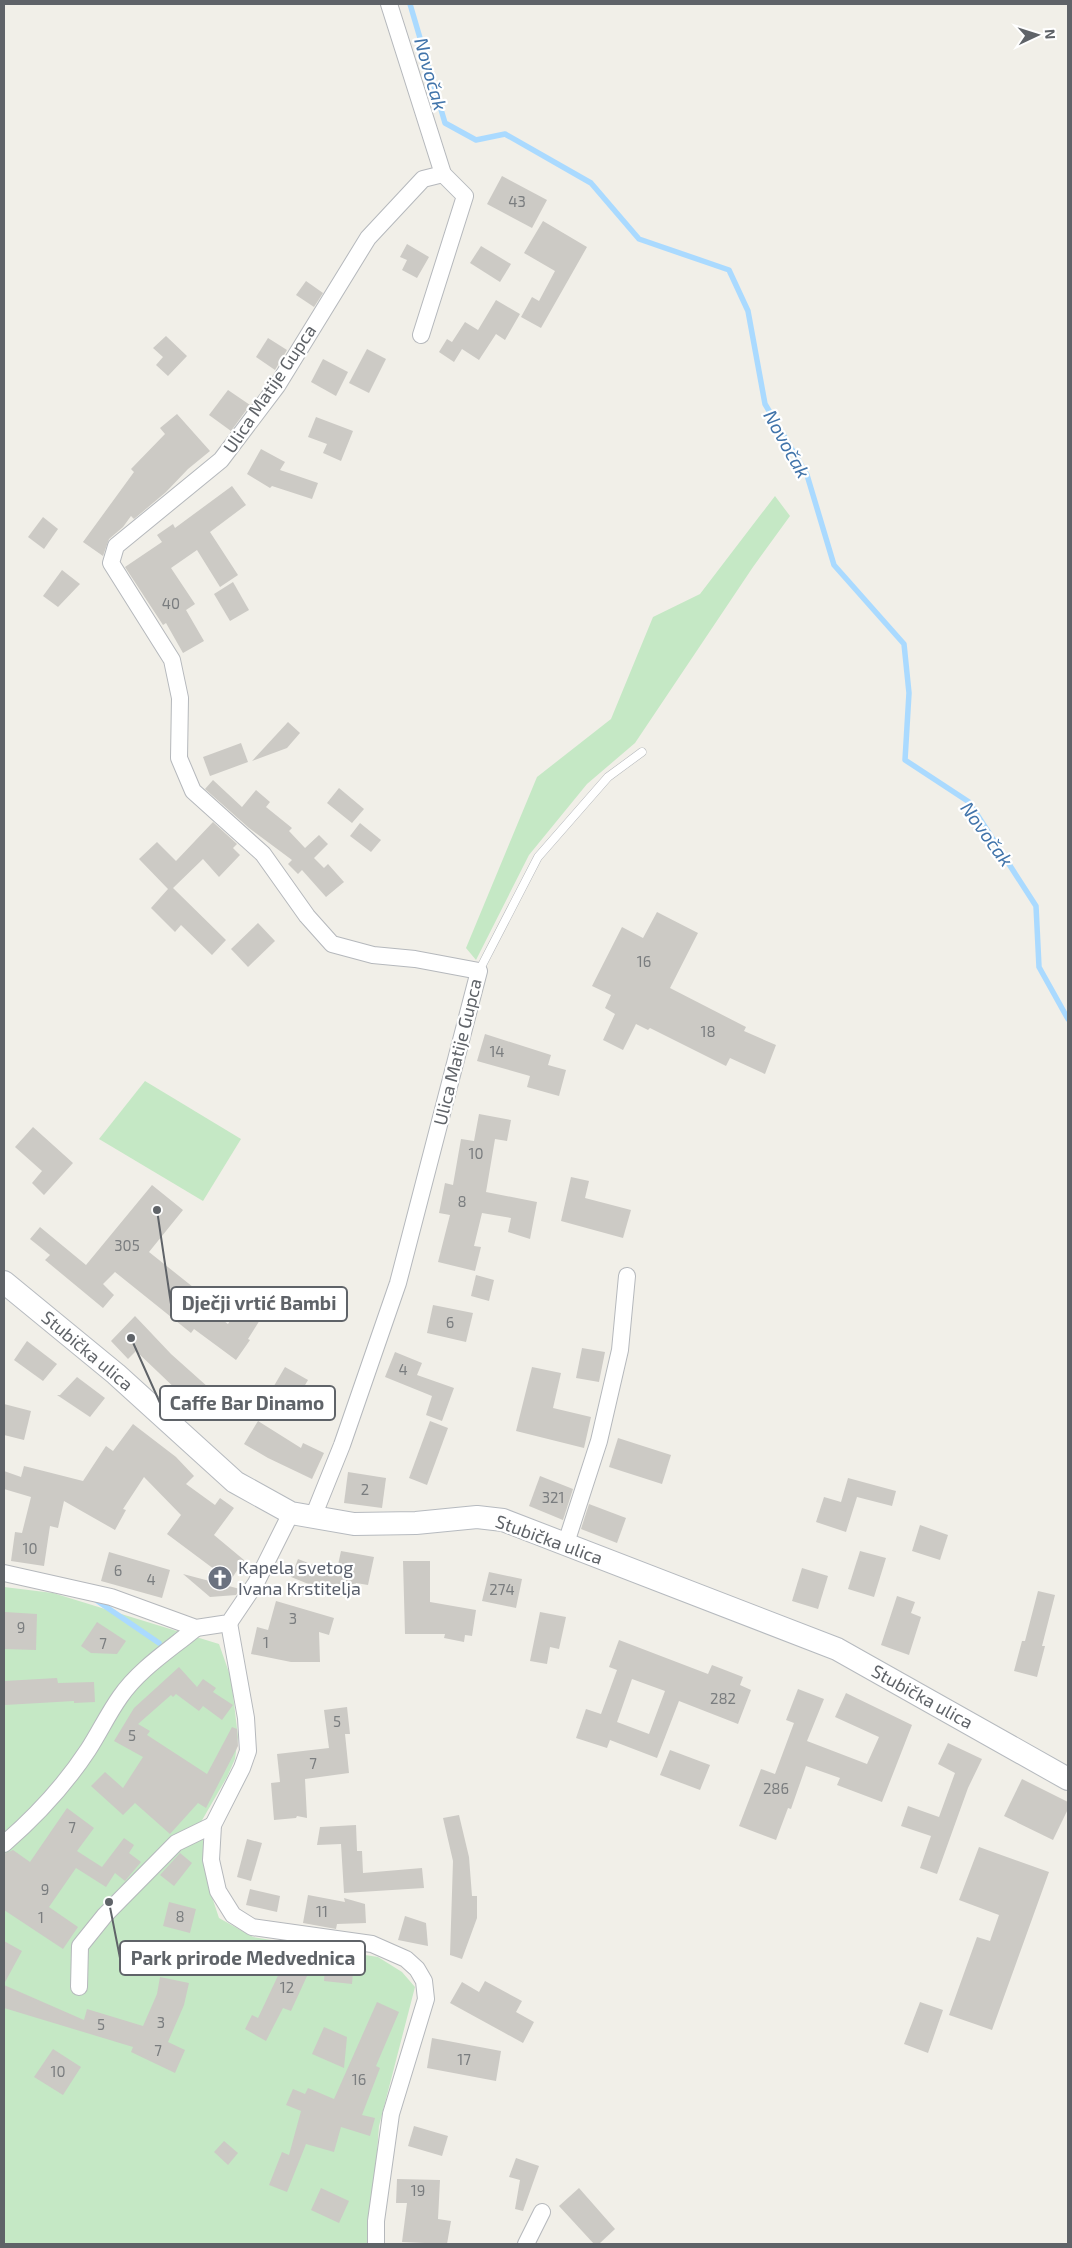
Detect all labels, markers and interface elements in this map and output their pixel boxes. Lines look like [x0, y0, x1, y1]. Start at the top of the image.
north arrow [1012, 10, 1062, 60]
text: N [1042, 28, 1059, 40]
water label: Novočak [410, 35, 453, 113]
house number: 43 [508, 192, 526, 210]
street label: Ulica Matije Gupca [218, 320, 320, 457]
water label: Novočak [759, 406, 816, 482]
house number: 40 [162, 594, 180, 612]
water label: Novočak [956, 797, 1019, 871]
house number: 16 [637, 952, 651, 970]
street label: Ulica Matije Gupca [428, 976, 486, 1127]
house number: 18 [700, 1022, 716, 1040]
house number: 14 [489, 1042, 505, 1060]
house number: 10 [468, 1144, 484, 1162]
house number: 8 [457, 1192, 467, 1210]
house number: 305 [114, 1236, 140, 1254]
callout: Dječji vrtić Bambi [171, 1287, 347, 1321]
text: Dječji vrtić Bambi [182, 1291, 336, 1314]
street label: Stubička ulica [38, 1306, 138, 1395]
house number: 6 [446, 1313, 454, 1331]
house number: 4 [398, 1360, 408, 1378]
callout: Caffe Bar Dinamo [160, 1386, 335, 1420]
text: Caffe Bar Dinamo [170, 1391, 324, 1414]
house number: 2 [361, 1480, 369, 1498]
house number: 321 [542, 1488, 564, 1506]
street label: Stubička ulica [493, 1509, 606, 1569]
house number: 10 [22, 1539, 38, 1557]
place label: Kapela svetog Ivana Krstitelja [238, 1556, 361, 1599]
house number: 6 [114, 1561, 122, 1579]
church icon: Kapela svetog Ivana Krstitelja [207, 1565, 233, 1591]
house number: 4 [146, 1570, 156, 1588]
house number: 274 [489, 1580, 515, 1598]
house number: 3 [289, 1609, 297, 1627]
house number: 9 [17, 1618, 25, 1636]
house number: 1 [263, 1633, 269, 1651]
house number: 7 [99, 1634, 107, 1652]
street label: Stubička ulica [868, 1659, 977, 1733]
house number: 282 [710, 1689, 736, 1707]
house number: 5 [333, 1712, 341, 1730]
house number: 5 [128, 1726, 136, 1744]
house number: 7 [309, 1754, 317, 1772]
house number: 286 [763, 1779, 789, 1797]
house number: 7 [68, 1818, 76, 1836]
house number: 9 [41, 1880, 49, 1898]
house number: 11 [316, 1902, 328, 1920]
house number: 8 [175, 1907, 185, 1925]
house number: 1 [38, 1908, 44, 1926]
callout: Park prirode Medvednica [120, 1941, 365, 1975]
text: Park prirode Medvednica [131, 1946, 355, 1969]
house number: 12 [280, 1978, 294, 1996]
house number: 3 [157, 2013, 165, 2031]
house number: 5 [97, 2015, 105, 2033]
house number: 7 [154, 2041, 162, 2059]
house number: 17 [457, 2050, 471, 2068]
house number: 10 [50, 2062, 66, 2080]
house number: 16 [352, 2070, 366, 2088]
house number: 19 [411, 2181, 425, 2199]

